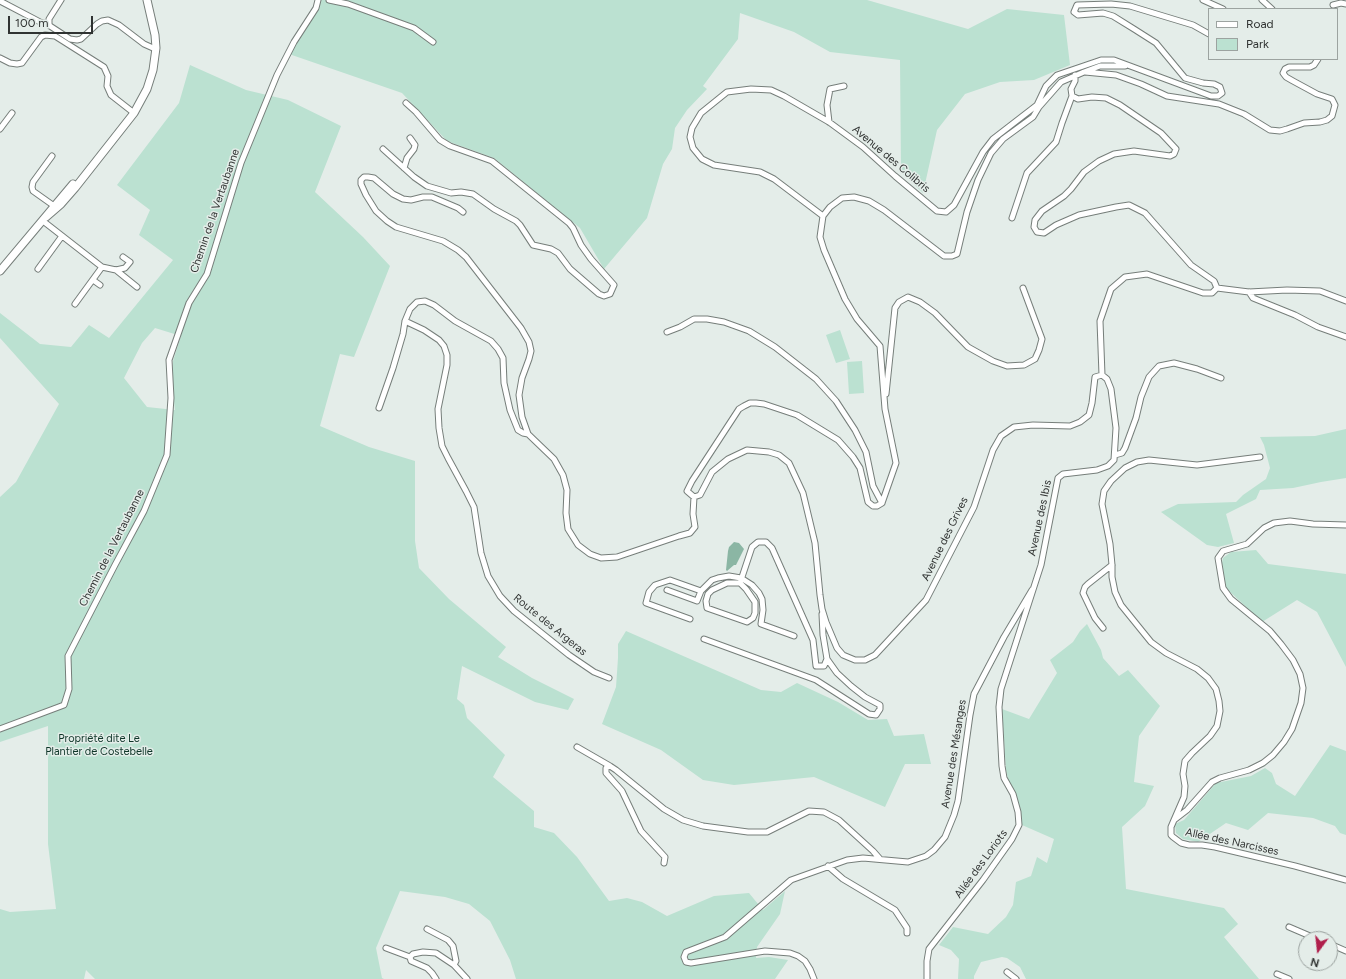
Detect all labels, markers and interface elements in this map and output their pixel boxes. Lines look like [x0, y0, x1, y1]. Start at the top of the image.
scale bar [10, 8, 95, 34]
legend [1208, 8, 1338, 60]
text: 100 m [15, 16, 49, 30]
text: Road [1246, 17, 1274, 31]
text: Park [1246, 37, 1269, 51]
street label: Avenue des Colibris [849, 123, 933, 195]
street label: Chemin de la Vertaubanne [188, 147, 242, 275]
street label: Avenue des Ibis [1026, 479, 1054, 557]
street label: Chemin de la Vertaubanne [77, 487, 147, 609]
street label: Avenue des Grives [919, 495, 971, 583]
street label: Route des Argeras [511, 591, 589, 659]
street label: Avenue des Mésanges [939, 699, 969, 809]
park label: Propriété dite Le Plantier de Costebelle [45, 732, 153, 758]
street label: Allée des Narcisses [1184, 826, 1280, 858]
street label: Allée des Loriots [952, 827, 1010, 901]
north arrow [1298, 931, 1338, 971]
text: N [1309, 955, 1321, 969]

